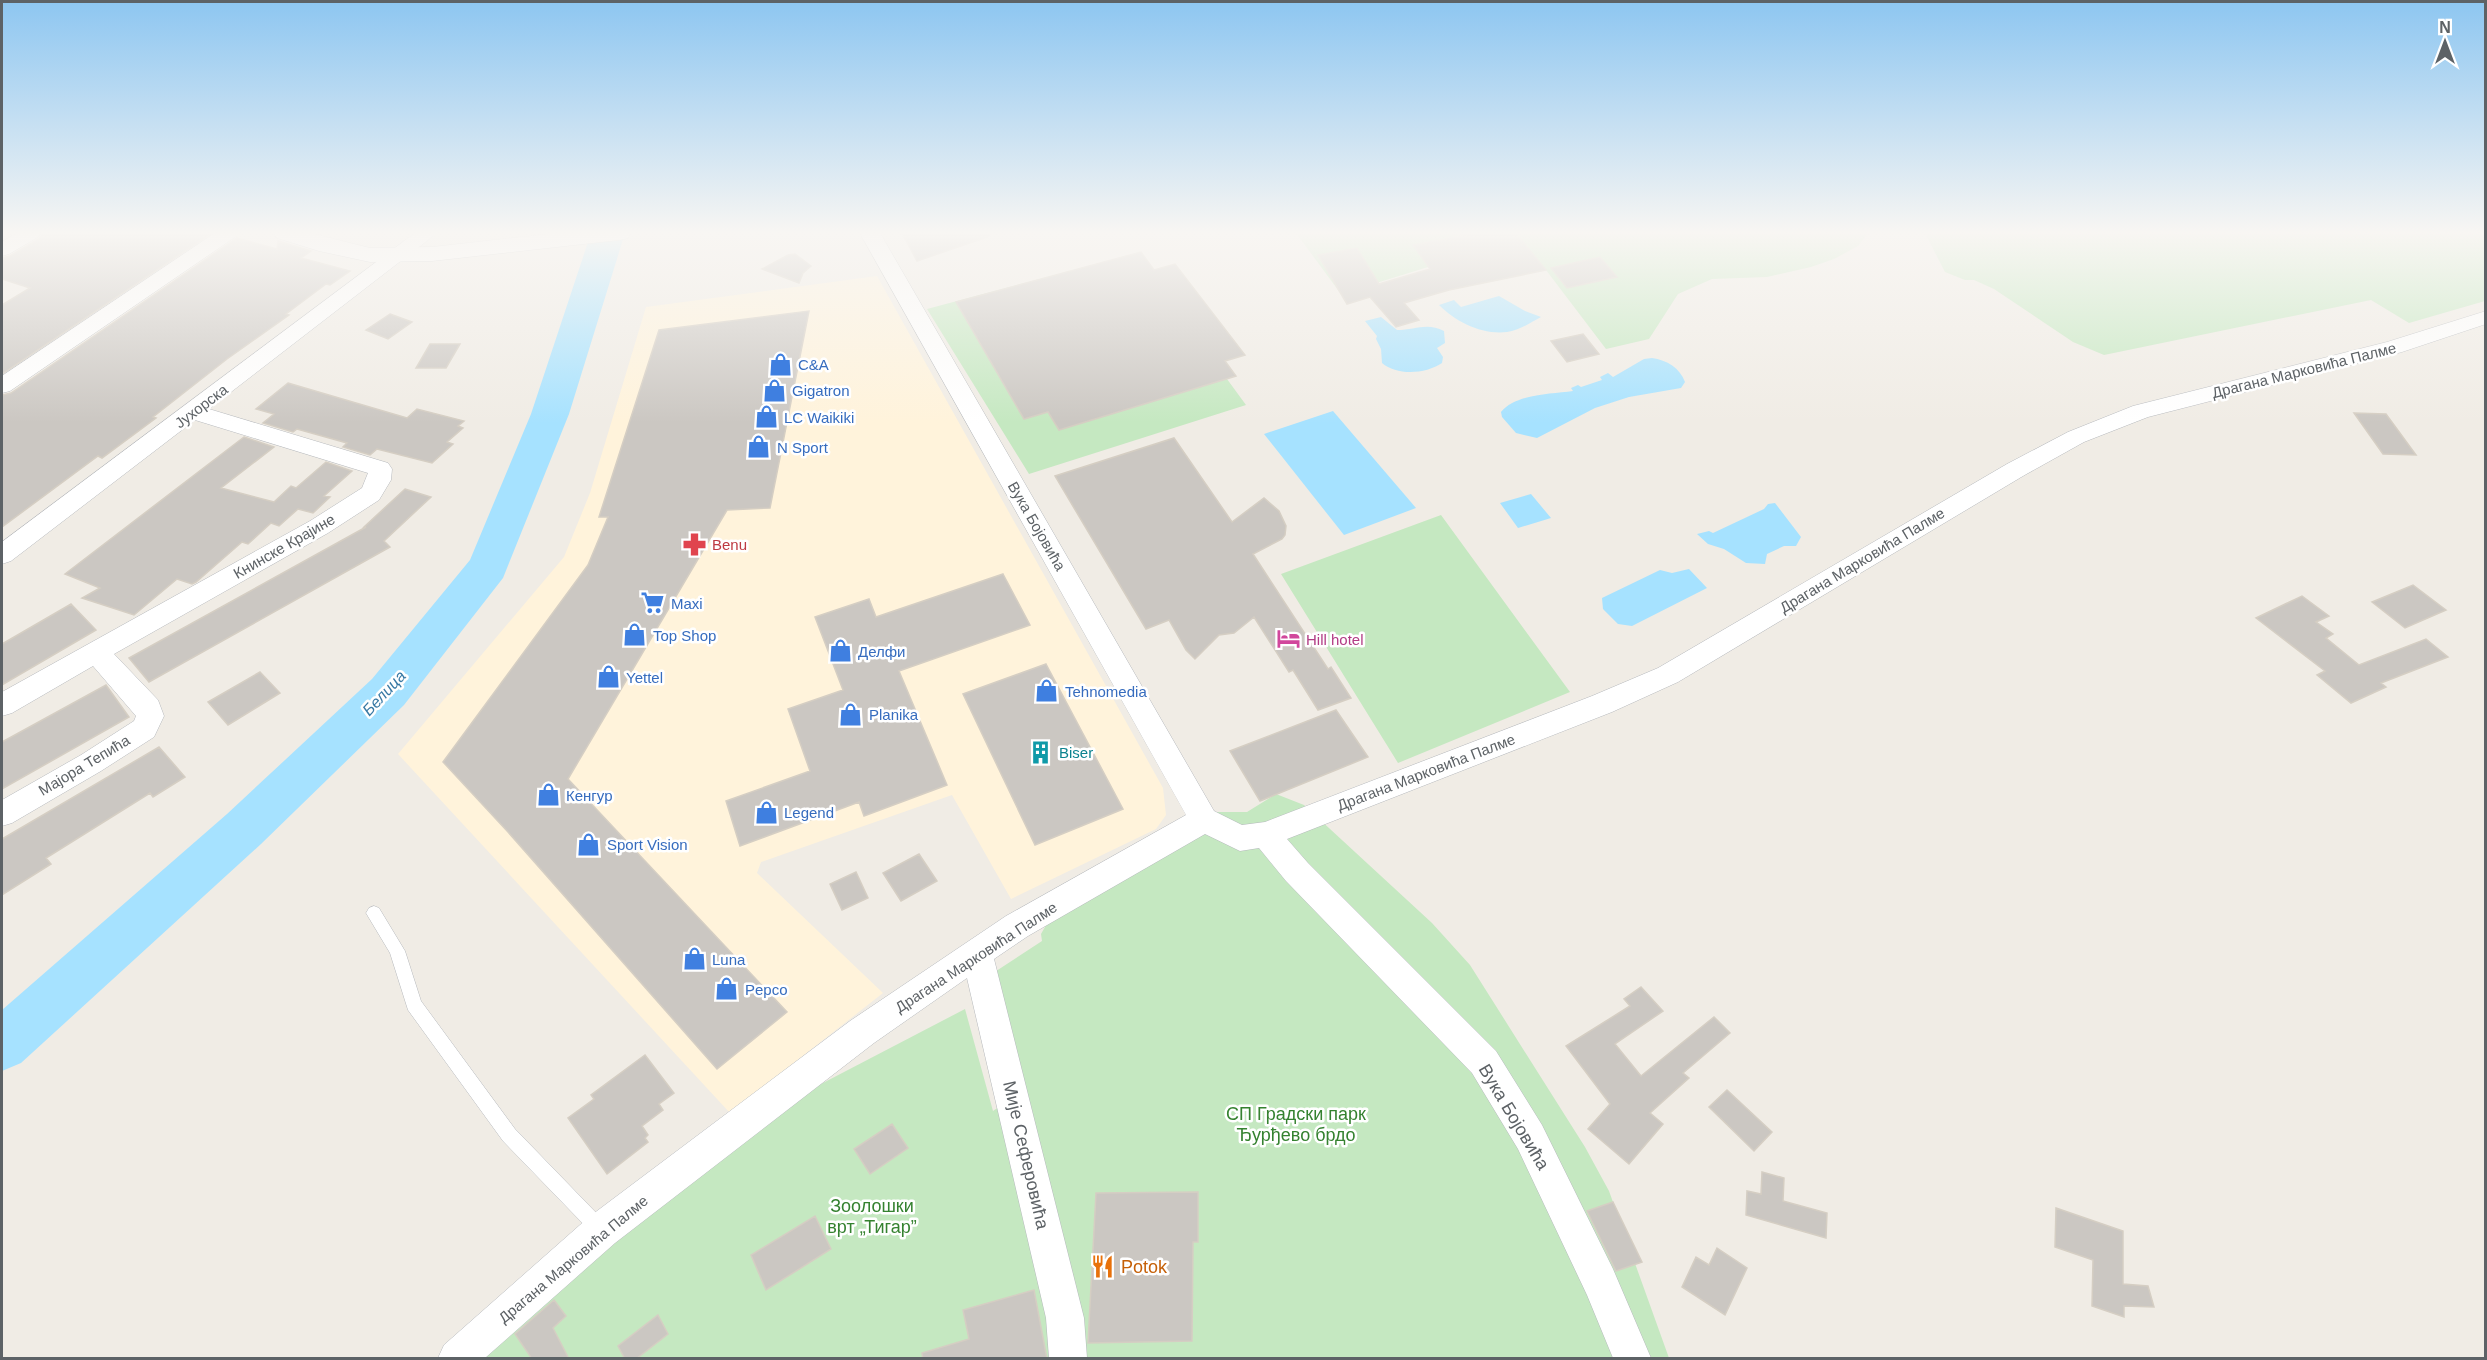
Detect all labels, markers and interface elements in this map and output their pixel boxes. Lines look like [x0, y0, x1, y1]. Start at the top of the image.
north arrow [2415, 12, 2475, 72]
text: N [2439, 19, 2451, 36]
street label: Драгана Марковића Палме [2210, 339, 2398, 401]
shop icon: C&A [767, 351, 793, 377]
place label: C&A [798, 356, 829, 373]
shop icon: Gigatron [761, 377, 787, 403]
street label: Јухорска [171, 380, 231, 431]
place label: Gigatron [792, 382, 850, 399]
shop icon: LC Waikiki [753, 404, 779, 430]
place label: LC Waikiki [784, 409, 854, 426]
shop icon: N Sport [746, 434, 772, 460]
place label: N Sport [777, 439, 829, 456]
street label: Вука Бојовића [1005, 479, 1070, 574]
street label: Драгана Марковића Палме [1776, 504, 1948, 616]
street label: Книнске Крајине [230, 510, 338, 582]
pharmacy icon: Benu [681, 531, 707, 557]
place label: Benu [712, 536, 747, 553]
supermarket icon: Maxi [640, 590, 666, 616]
place label: Maxi [671, 595, 703, 612]
shop icon: Top Shop [622, 622, 648, 648]
hotel icon: Hill hotel [1275, 626, 1301, 652]
place label: Top Shop [653, 627, 716, 644]
place label: Hill hotel [1306, 631, 1364, 648]
shop icon: Делфи [827, 638, 853, 664]
place label: Делфи [858, 643, 905, 660]
shop icon: Yettel [595, 664, 621, 690]
water label: Белица [359, 667, 409, 719]
place label: Yettel [626, 669, 663, 686]
shop icon: Tehnomedia [1034, 678, 1060, 704]
place label: Tehnomedia [1065, 683, 1147, 700]
shop icon: Planika [838, 701, 864, 727]
place label: Planika [869, 706, 919, 723]
street label: Драгана Марковића Палме [1335, 730, 1517, 814]
street label: Мајора Тепића [35, 731, 133, 799]
building icon: Biser [1028, 739, 1054, 765]
place label: Biser [1059, 744, 1093, 761]
shop icon: Кенгур [535, 782, 561, 808]
place label: Кенгур [566, 787, 613, 804]
shop icon: Legend [753, 799, 779, 825]
place label: Legend [784, 804, 834, 821]
shop icon: Sport Vision [576, 831, 602, 857]
place label: Sport Vision [607, 836, 688, 853]
street label: Драгана Марковића Палме [892, 898, 1060, 1016]
shop icon: Luna [681, 946, 707, 972]
place label: Luna [712, 951, 746, 968]
shop icon: Pepco [714, 976, 740, 1002]
place label: Pepco [745, 981, 788, 998]
street label: Вука Бојовића [1475, 1061, 1554, 1174]
street label: Мије Сеферовића [999, 1079, 1053, 1232]
park label: СП Градски парк Ђурђево брдо [1226, 1104, 1366, 1145]
street label: Драгана Марковића Палме [495, 1192, 651, 1326]
park label: Зоолошки врт „Тигар” [827, 1196, 917, 1237]
restaurant icon: Potok [1090, 1254, 1116, 1280]
place label: Potok [1121, 1257, 1168, 1277]

